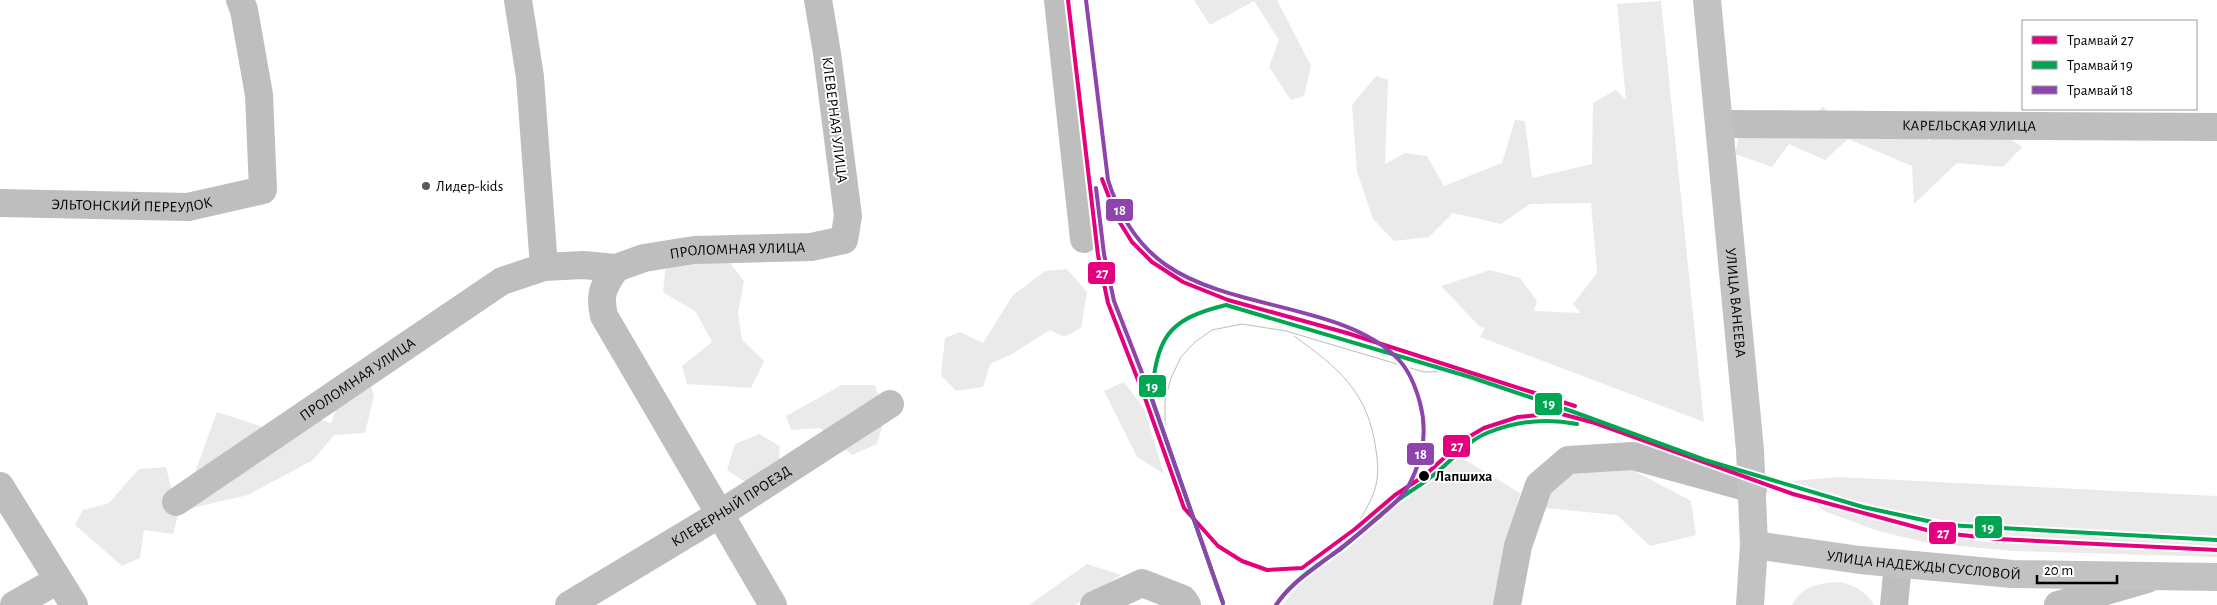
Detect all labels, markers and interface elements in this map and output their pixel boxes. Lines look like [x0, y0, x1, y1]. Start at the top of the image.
legend [2022, 20, 2197, 110]
text: Трамвай 27 [2067, 33, 2134, 48]
street label: КЛЕВЕРНАЯ УЛИЦА [819, 56, 850, 184]
text: Трамвай 19 [2067, 58, 2133, 73]
text: Трамвай 18 [2067, 83, 2133, 98]
street label: КАРЕЛЬСКАЯ УЛИЦА [1902, 118, 2036, 134]
place label: Лидер-kids [436, 179, 503, 194]
marker: Лидер-kids [420, 180, 432, 192]
street label: ЭЛЬТОНСКИЙ ПЕРЕУЛОК [51, 195, 214, 215]
line badge: 18 [1105, 198, 1134, 222]
text: 18 [1114, 204, 1126, 218]
street label: ПРОЛОМНАЯ УЛИЦА [669, 240, 806, 262]
street label: УЛИЦА ВАНЕЕВА [1723, 247, 1748, 358]
line badge: 27 [1087, 261, 1116, 285]
text: 27 [1096, 267, 1108, 281]
street label: ПРОЛОМНАЯ УЛИЦА [297, 335, 418, 424]
line badge: 19 [1138, 374, 1167, 398]
text: 19 [1146, 380, 1158, 394]
line badge: 19 [1534, 392, 1563, 416]
text: 19 [1543, 397, 1555, 411]
line badge: 27 [1442, 434, 1471, 458]
text: 27 [1451, 440, 1463, 454]
line badge: 18 [1406, 442, 1435, 466]
text: 18 [1415, 448, 1427, 462]
street label: КЛЕВЕРНЫЙ ПРОЕЗД [669, 463, 794, 549]
marker: Лапшиха [1417, 469, 1431, 483]
place label: Лапшиха [1435, 469, 1492, 484]
line badge: 19 [1974, 515, 2003, 539]
line badge: 27 [1928, 521, 1957, 545]
text: 19 [1982, 521, 1994, 535]
text: 27 [1937, 527, 1949, 541]
street label: УЛИЦА НАДЕЖДЫ СУСЛОВОЙ [1825, 548, 2021, 582]
scale bar [2037, 552, 2117, 584]
text: 20 m [2044, 563, 2073, 578]

